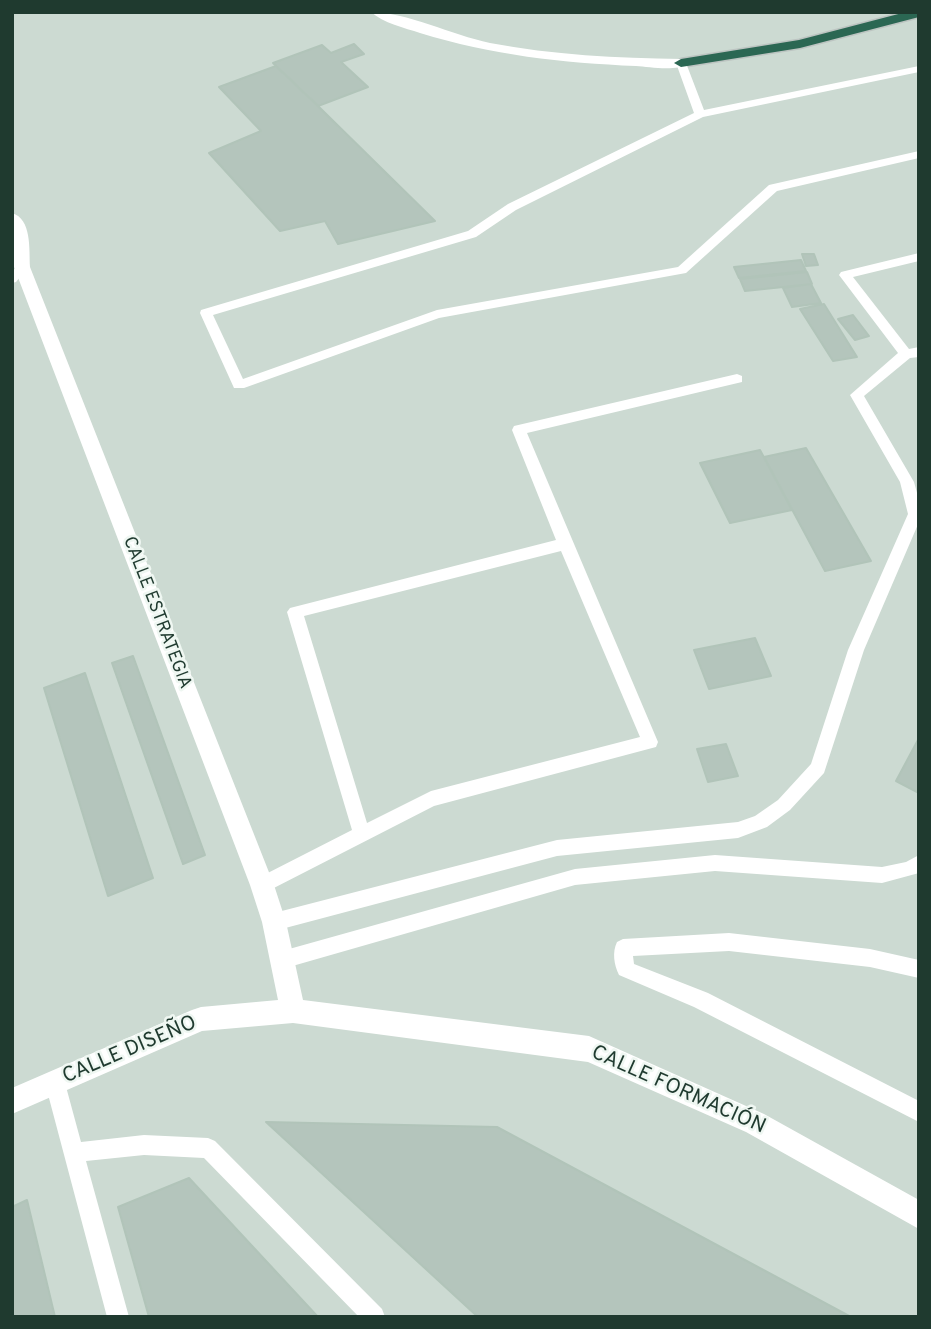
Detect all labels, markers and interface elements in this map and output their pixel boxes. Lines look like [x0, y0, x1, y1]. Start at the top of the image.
street label: CALLE ESTRATEGIA [117, 534, 195, 692]
street label: CALLE DISEÑO [59, 1011, 201, 1091]
street label: CALLE FORMACIÓN [587, 1041, 769, 1141]

